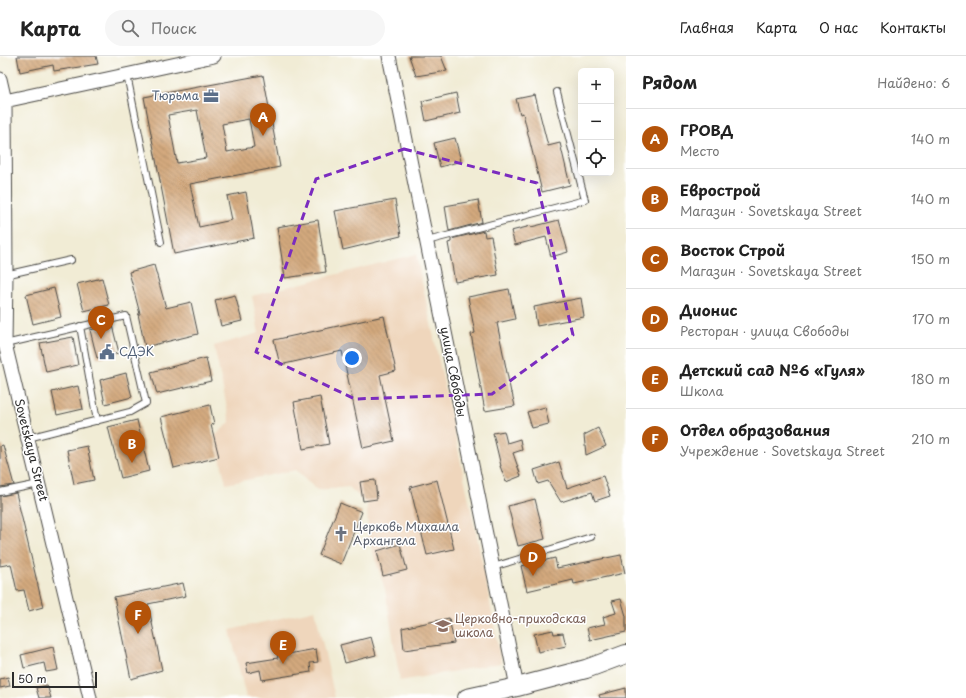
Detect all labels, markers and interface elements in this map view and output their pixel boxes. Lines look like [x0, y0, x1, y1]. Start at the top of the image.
search box [105, 10, 385, 46]
text: Карта [20, 14, 81, 42]
text: Поиск [151, 16, 196, 39]
icon: search [119, 17, 141, 39]
text: Главная [680, 17, 734, 38]
text: Карта [756, 17, 797, 38]
text: О нас [819, 17, 858, 38]
text: Контакты [880, 17, 946, 38]
map controls [578, 68, 614, 176]
button: + [578, 68, 614, 104]
text: Рядом [642, 69, 697, 95]
text: Найдено: 6 [877, 73, 950, 92]
place label: Тюрьма [151, 86, 200, 104]
office icon: Тюрьма [202, 87, 220, 105]
pin: A [250, 103, 276, 136]
button: − [578, 104, 614, 140]
text: ГРОВД [680, 118, 733, 141]
text: A [650, 129, 660, 148]
text: 140 m [911, 129, 950, 148]
button: locate [578, 140, 614, 176]
text: Место [680, 141, 720, 160]
text: Еврострой [680, 178, 761, 201]
text: B [651, 189, 659, 208]
text: 140 m [911, 189, 950, 208]
text: Магазин · Sovetskaya Street [680, 201, 862, 220]
text: Восток Строй [680, 238, 785, 261]
text: C [650, 249, 660, 268]
text: 150 m [911, 249, 950, 268]
text: Магазин · Sovetskaya Street [680, 261, 862, 280]
text: Дионис [680, 298, 738, 321]
pin: C [88, 306, 114, 339]
text: D [650, 309, 660, 328]
text: 170 m [912, 309, 950, 328]
text: Ресторан · улица Свободы [680, 321, 849, 340]
street label: улица Свободы [436, 325, 472, 418]
place label: СДЭК [119, 342, 154, 360]
public building icon: СДЭК [98, 343, 116, 361]
your location [342, 348, 362, 368]
text: Детский сад №6 «Гуля» [680, 358, 865, 381]
text: E [651, 369, 659, 388]
text: 180 m [911, 369, 950, 388]
text: Школа [680, 381, 724, 400]
street label: Sovetskaya Street [11, 397, 53, 503]
text: Отдел образования [680, 418, 830, 441]
text: F [651, 429, 659, 448]
text: 210 m [911, 429, 950, 448]
pin: B [119, 430, 145, 463]
text: Учреждение · Sovetskaya Street [680, 441, 885, 460]
place label: Церковь Михаила Архангела [353, 517, 460, 549]
church icon: Церковь Михаила Архангела [332, 525, 350, 543]
pin: D [520, 543, 546, 576]
pin: F [125, 601, 151, 634]
place label: Церковно-приходская школа [455, 609, 586, 641]
school or university icon: Церковно-приходская школа [434, 617, 452, 635]
pin: E [270, 631, 296, 664]
scale bar [12, 670, 97, 689]
text: 50 m [18, 670, 47, 687]

